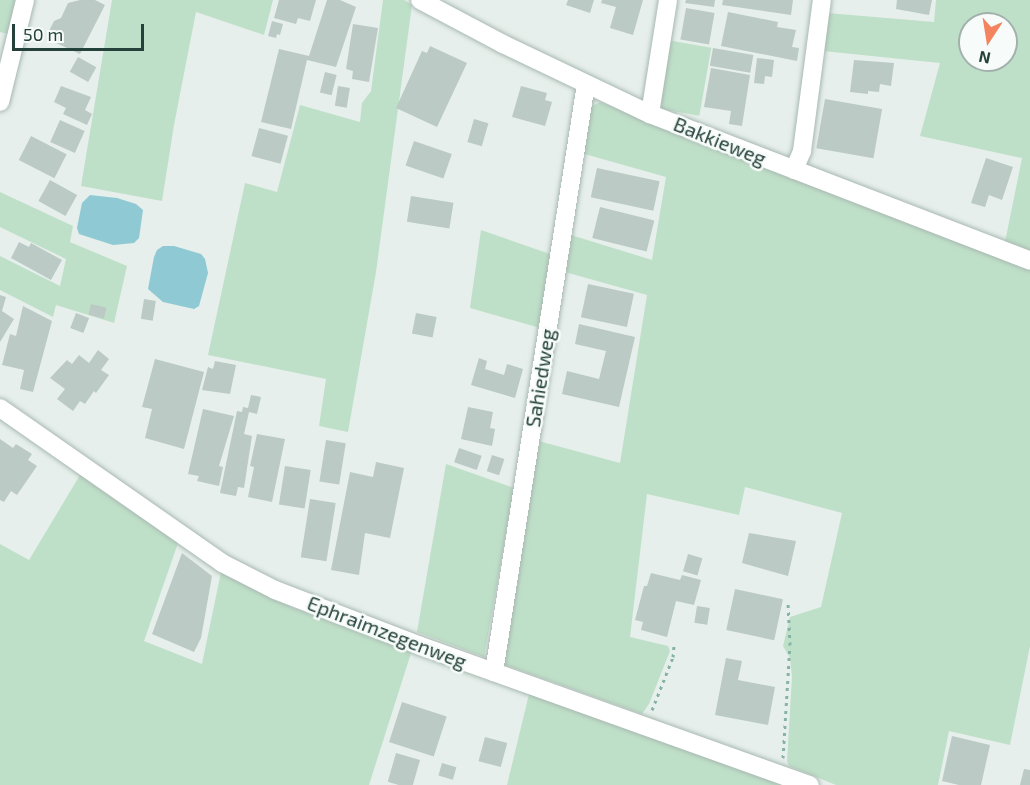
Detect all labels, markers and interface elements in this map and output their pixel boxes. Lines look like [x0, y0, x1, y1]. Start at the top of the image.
scale bar [15, 12, 147, 50]
north arrow [958, 12, 1018, 72]
text: 50 m [23, 23, 63, 45]
text: N [977, 48, 992, 69]
street label: Bakkieweg [670, 112, 770, 170]
street label: Sahiedweg [520, 327, 560, 429]
street label: Ephraimzegenweg [304, 591, 470, 673]

